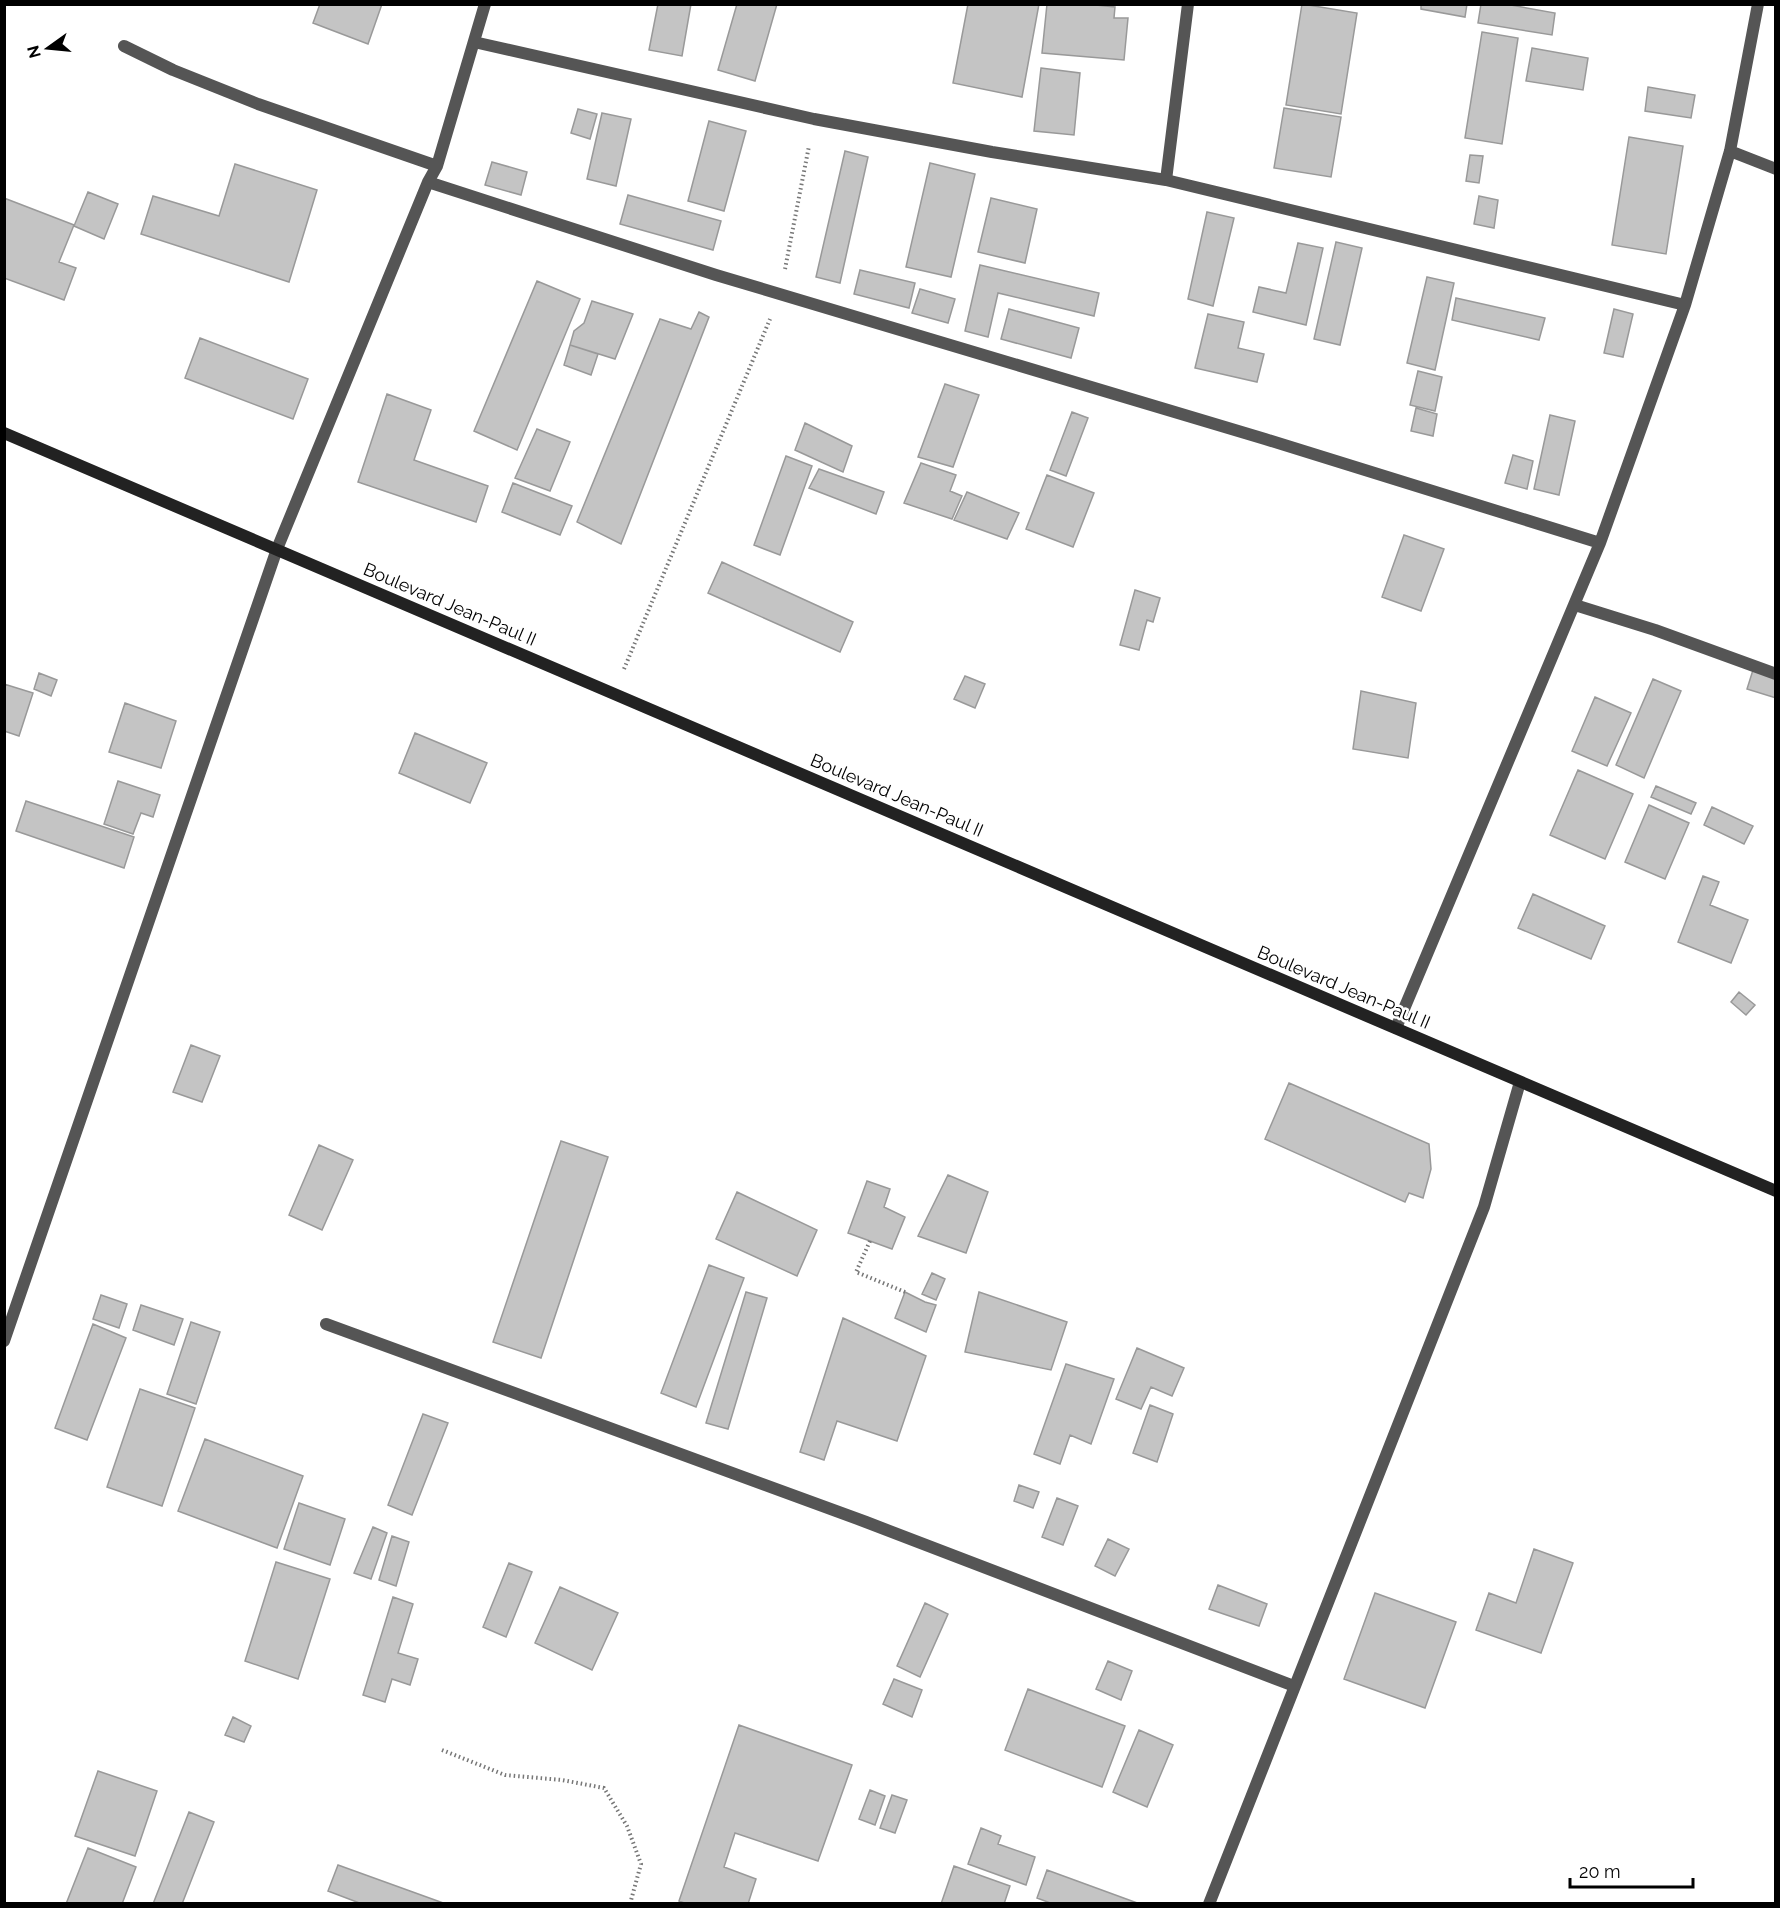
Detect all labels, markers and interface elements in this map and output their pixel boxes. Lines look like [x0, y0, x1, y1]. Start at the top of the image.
north arrow [18, 18, 78, 78]
text: N [23, 43, 45, 60]
street label: Boulevard Jean-Paul II [360, 558, 540, 650]
street label: Boulevard Jean-Paul II [807, 749, 987, 841]
street label: Boulevard Jean-Paul II [1254, 941, 1434, 1033]
scale bar [1570, 1851, 1693, 1889]
text: 20 m [1579, 1861, 1621, 1882]

